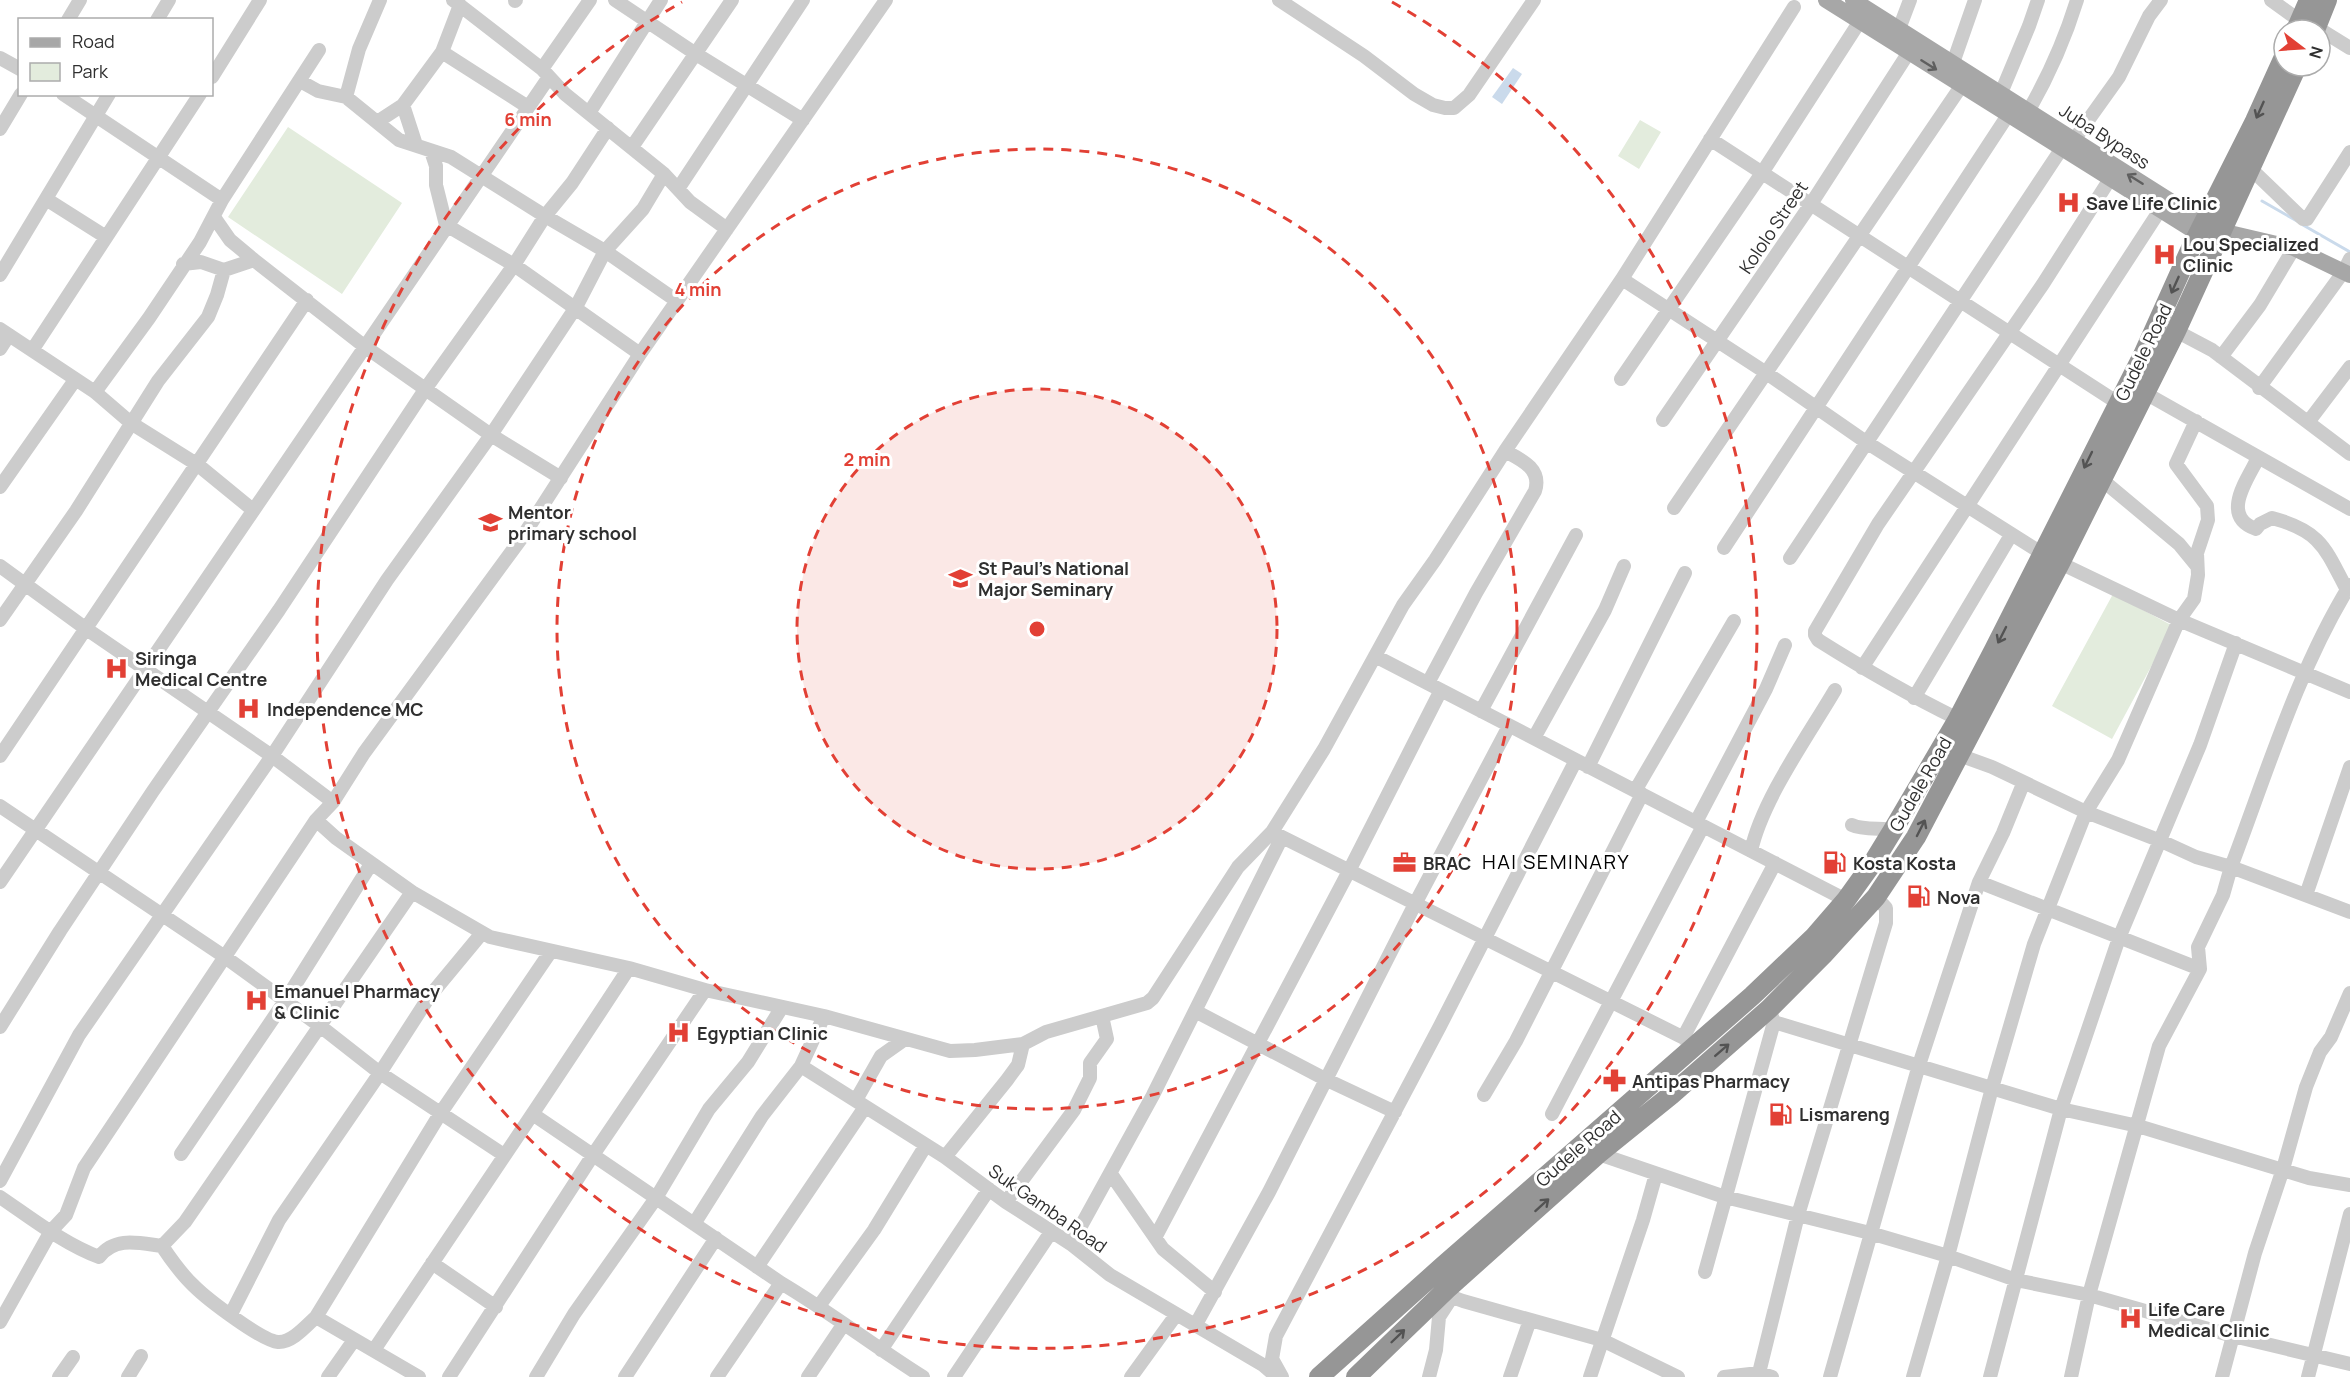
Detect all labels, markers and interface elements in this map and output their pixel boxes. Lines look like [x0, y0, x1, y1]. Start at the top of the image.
legend [18, 18, 213, 96]
north arrow [2272, 18, 2332, 78]
text: Road [72, 29, 115, 53]
text: N [2304, 44, 2329, 61]
text: Park [72, 59, 109, 83]
one-way arrow [1920, 59, 1937, 71]
street label: Juba Bypass [2055, 98, 2155, 174]
one-way arrow [2253, 100, 2265, 118]
text: 6 min [504, 107, 552, 131]
one-way arrow [2127, 172, 2144, 184]
street label: Kololo Street [1733, 176, 1813, 278]
hospital icon: Save Life Clinic [2055, 190, 2081, 216]
place label: Save Life Clinic [2086, 191, 2217, 215]
place label: Lou Specialized Clinic [2183, 232, 2319, 277]
hospital icon: Lou Specialized Clinic [2152, 241, 2178, 267]
one-way arrow [2168, 276, 2180, 294]
text: 4 min [674, 277, 722, 301]
street label: Gudele Road [2109, 299, 2177, 405]
text: 2 min [844, 447, 890, 471]
one-way arrow [2082, 451, 2094, 469]
place label: Mentor primary school [508, 500, 637, 545]
school or university icon: Mentor primary school [477, 509, 503, 535]
place label: St Paul's National Major Seminary [978, 556, 1129, 601]
school or university icon: St Paul's National Major Seminary [947, 565, 973, 591]
centre of rings [1027, 619, 1047, 639]
one-way arrow [1995, 625, 2007, 643]
place label: Siringa Medical Centre [135, 646, 268, 691]
hospital icon: Siringa Medical Centre [104, 655, 130, 681]
hospital icon: Independence MC [236, 696, 262, 722]
place label: Independence MC [267, 697, 424, 721]
street label: Gudele Road [1883, 732, 1957, 836]
one-way arrow [1915, 819, 1927, 837]
district label: HAI SEMINARY [1482, 848, 1630, 875]
office icon: BRAC [1392, 850, 1418, 876]
fuel station icon: Kosta Kosta [1822, 850, 1848, 876]
place label: BRAC [1423, 851, 1471, 875]
place label: Kosta Kosta [1853, 851, 1956, 875]
fuel station icon: Nova [1906, 884, 1932, 910]
place label: Nova [1937, 885, 1980, 909]
place label: Emanuel Pharmacy & Clinic [274, 979, 440, 1024]
hospital icon: Emanuel Pharmacy & Clinic [243, 988, 269, 1014]
hospital icon: Egyptian Clinic [666, 1020, 692, 1046]
place label: Egyptian Clinic [697, 1021, 828, 1045]
one-way arrow [1714, 1043, 1729, 1057]
pharmacy icon: Antipas Pharmacy [1601, 1068, 1627, 1094]
place label: Antipas Pharmacy [1632, 1069, 1790, 1093]
fuel station icon: Lismareng [1768, 1101, 1794, 1127]
place label: Lismareng [1799, 1102, 1890, 1126]
street label: Gudele Road [1530, 1104, 1626, 1192]
street label: Suk Gamba Road [984, 1158, 1112, 1258]
one-way arrow [1534, 1198, 1549, 1212]
place label: Life Care Medical Clinic [2148, 1297, 2270, 1342]
hospital icon: Life Care Medical Clinic [2117, 1306, 2143, 1332]
one-way arrow [1391, 1329, 1406, 1344]

